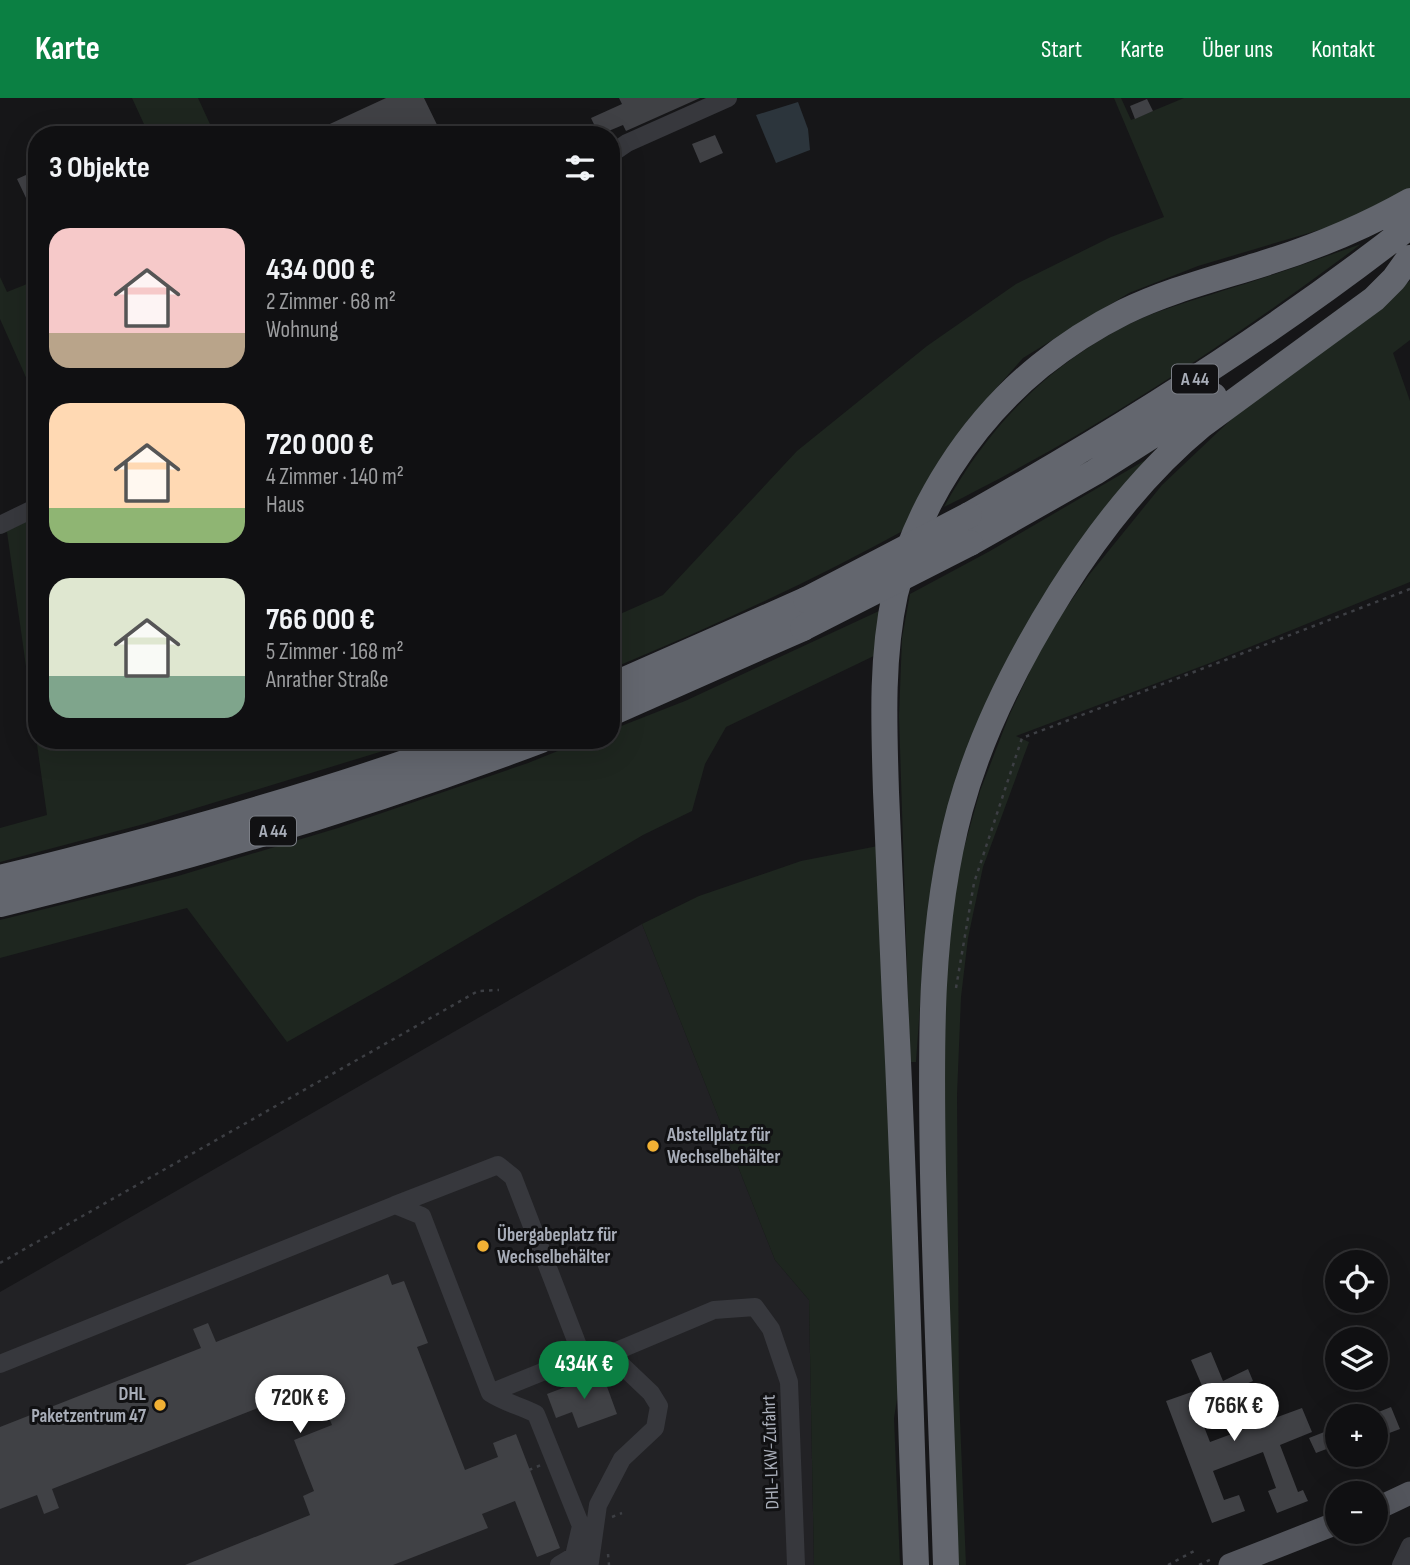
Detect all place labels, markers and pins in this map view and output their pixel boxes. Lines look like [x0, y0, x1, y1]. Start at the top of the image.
place label: Abstellplatz für Wechselbehälter [666, 1124, 780, 1169]
marker: Abstellplatz für Wechselbehälter [645, 1138, 661, 1154]
place label: Übergabeplatz für Wechselbehälter [497, 1224, 617, 1269]
marker: Übergabeplatz für Wechselbehälter [475, 1238, 491, 1254]
pin: 434K € [527, 1342, 641, 1401]
pin: 720K € [243, 1376, 357, 1435]
place label: DHL Paketzentrum 47 [31, 1383, 147, 1428]
pin: 766K € [1177, 1384, 1291, 1443]
marker: DHL Paketzentrum 47 [152, 1397, 168, 1413]

